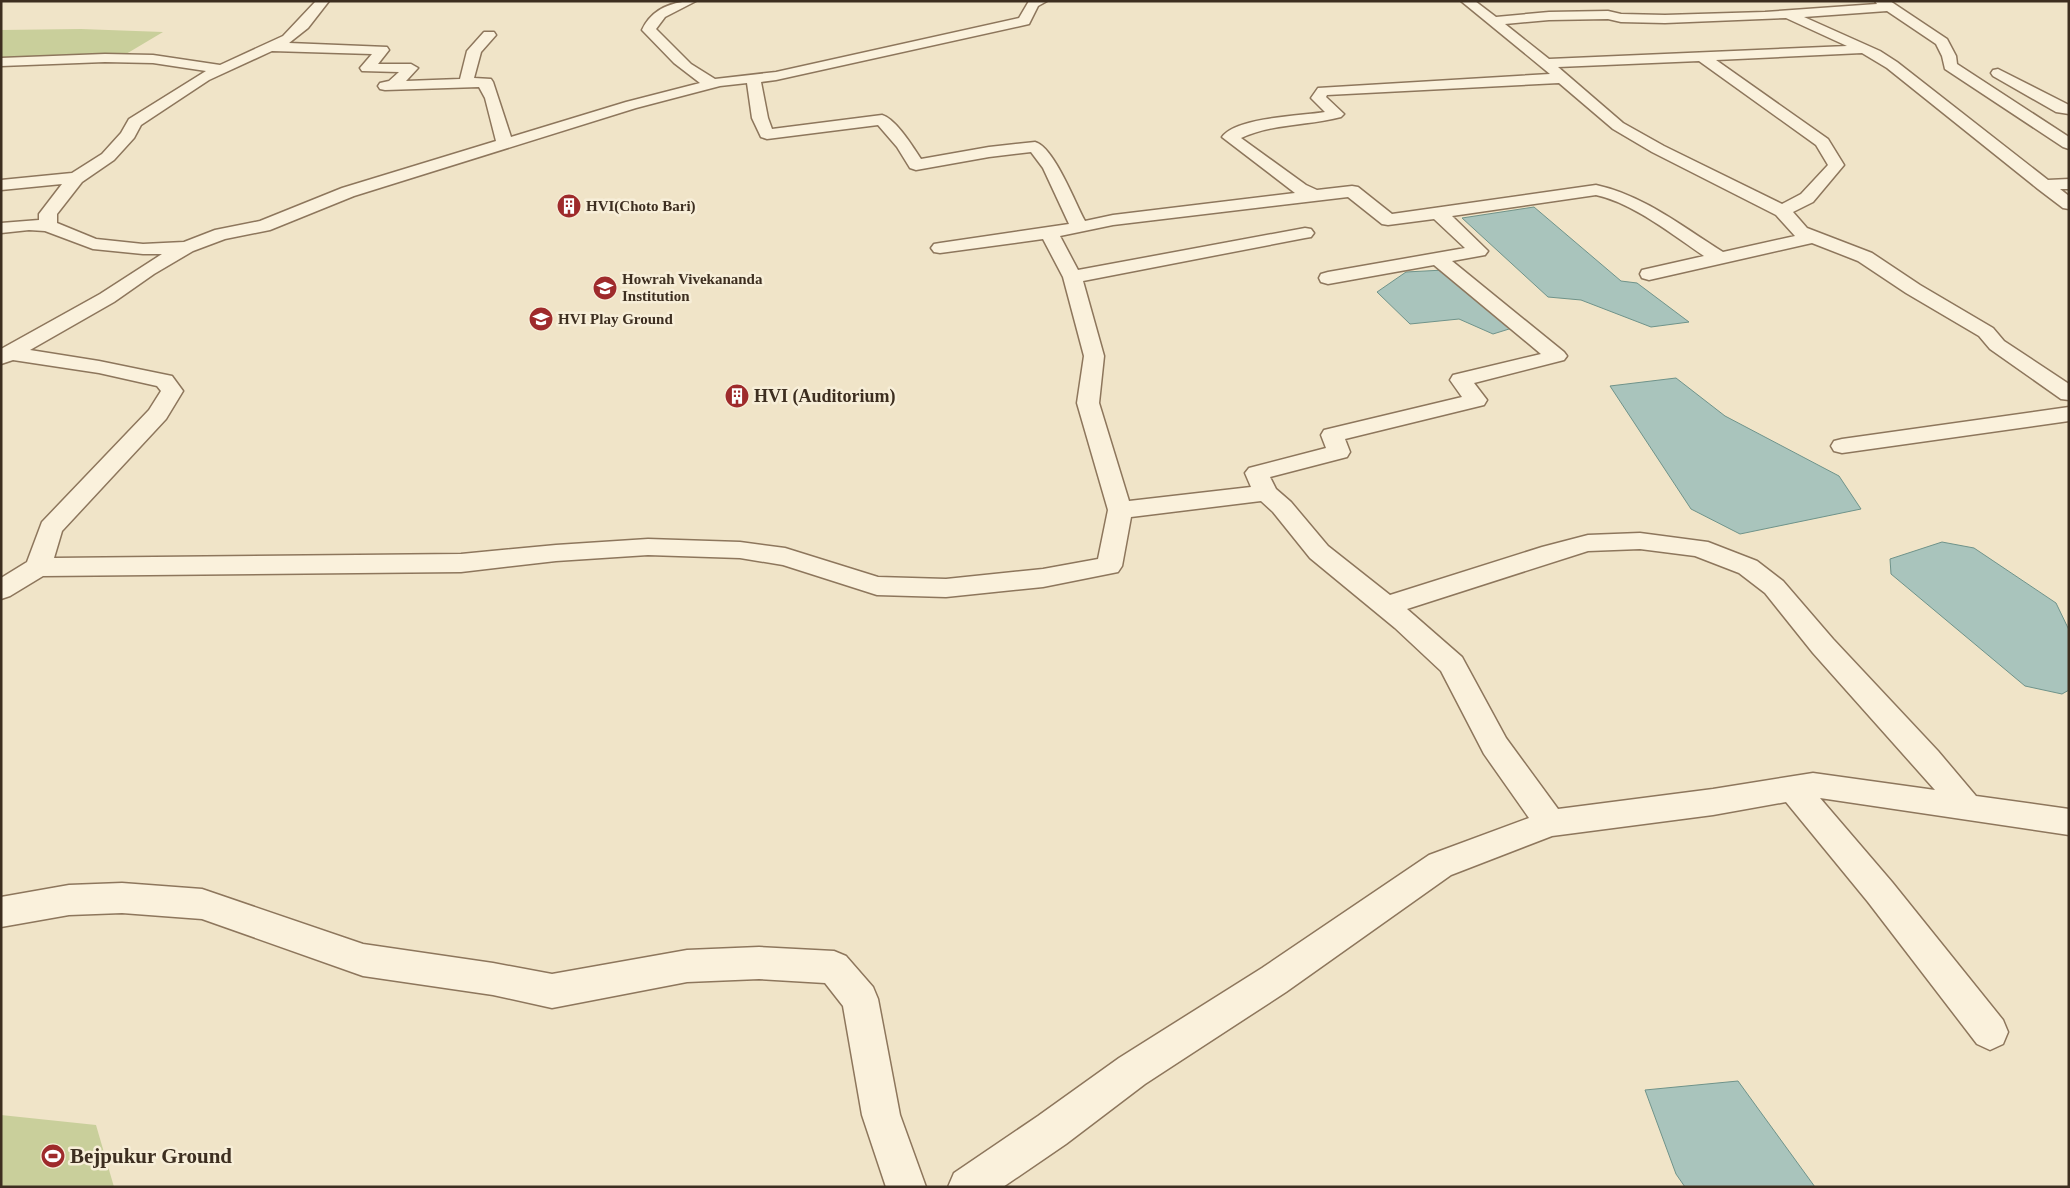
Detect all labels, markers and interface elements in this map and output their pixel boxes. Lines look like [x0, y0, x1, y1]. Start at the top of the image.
building icon: HVI(Choto Bari) [556, 193, 582, 219]
place label: HVI(Choto Bari) [586, 198, 696, 215]
place label: Howrah Vivekananda Institution [622, 271, 763, 304]
school or university icon: Howrah Vivekananda Institution [592, 275, 618, 301]
school or university icon: HVI Play Ground [528, 306, 554, 332]
place label: HVI Play Ground [558, 311, 673, 327]
building icon: HVI (Auditorium) [724, 383, 750, 409]
place label: HVI (Auditorium) [754, 386, 896, 407]
sports icon: Bejpukur Ground [40, 1143, 66, 1169]
place label: Bejpukur Ground [70, 1144, 232, 1168]

